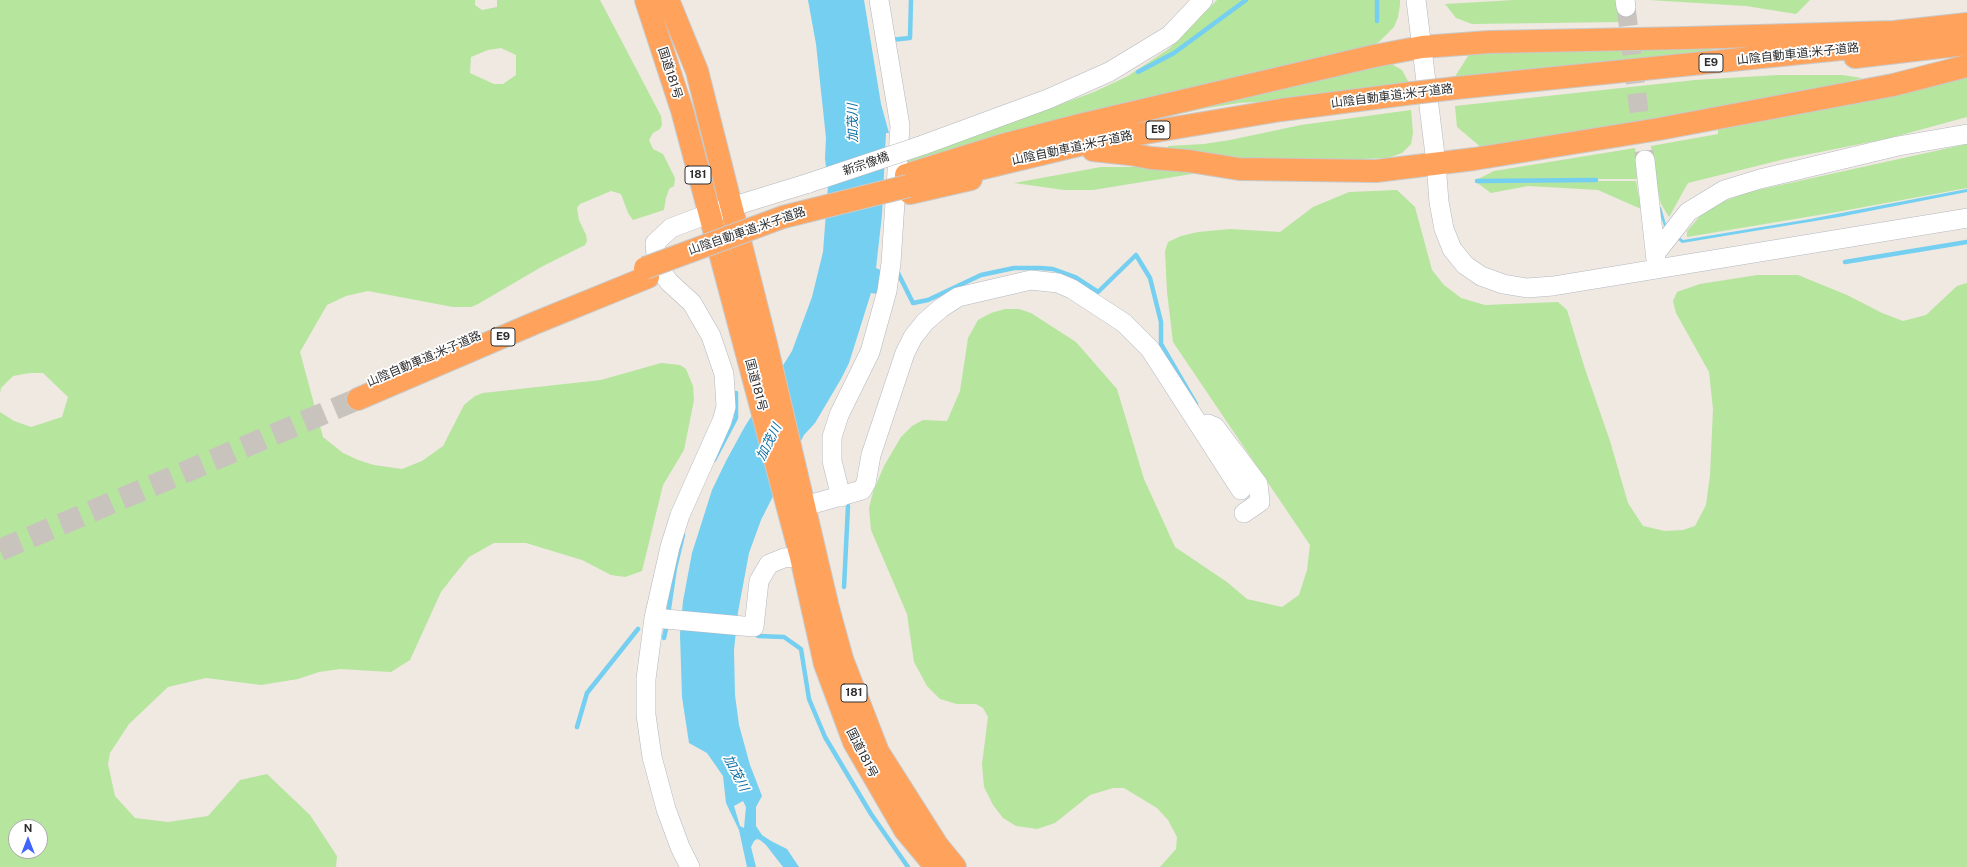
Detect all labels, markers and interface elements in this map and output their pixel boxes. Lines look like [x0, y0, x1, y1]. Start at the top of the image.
street label: 山陰自動車道;米子道路 [1736, 40, 1860, 68]
street label: 国道181号 [655, 45, 685, 101]
road number: E9 [1699, 54, 1723, 72]
street label: 山陰自動車道;米子道路 [1330, 81, 1454, 111]
water label: 加茂川 [845, 103, 861, 143]
road number: E9 [1146, 121, 1170, 139]
street label: 山陰自動車道;米子道路 [1010, 128, 1134, 168]
street label: 新宗像橋 [841, 149, 891, 179]
road number: 181 [685, 166, 711, 184]
street label: 山陰自動車道;米子道路 [687, 204, 807, 258]
street label: 山陰自動車道;米子道路 [365, 328, 483, 390]
road number: E9 [491, 328, 515, 346]
street label: 国道181号 [742, 357, 770, 413]
water label: 加茂川 [753, 421, 785, 463]
road number: 181 [841, 684, 867, 702]
street label: 国道181号 [843, 726, 881, 780]
water label: 加茂川 [720, 752, 752, 794]
north arrow [8, 819, 48, 859]
text: N [24, 822, 32, 834]

